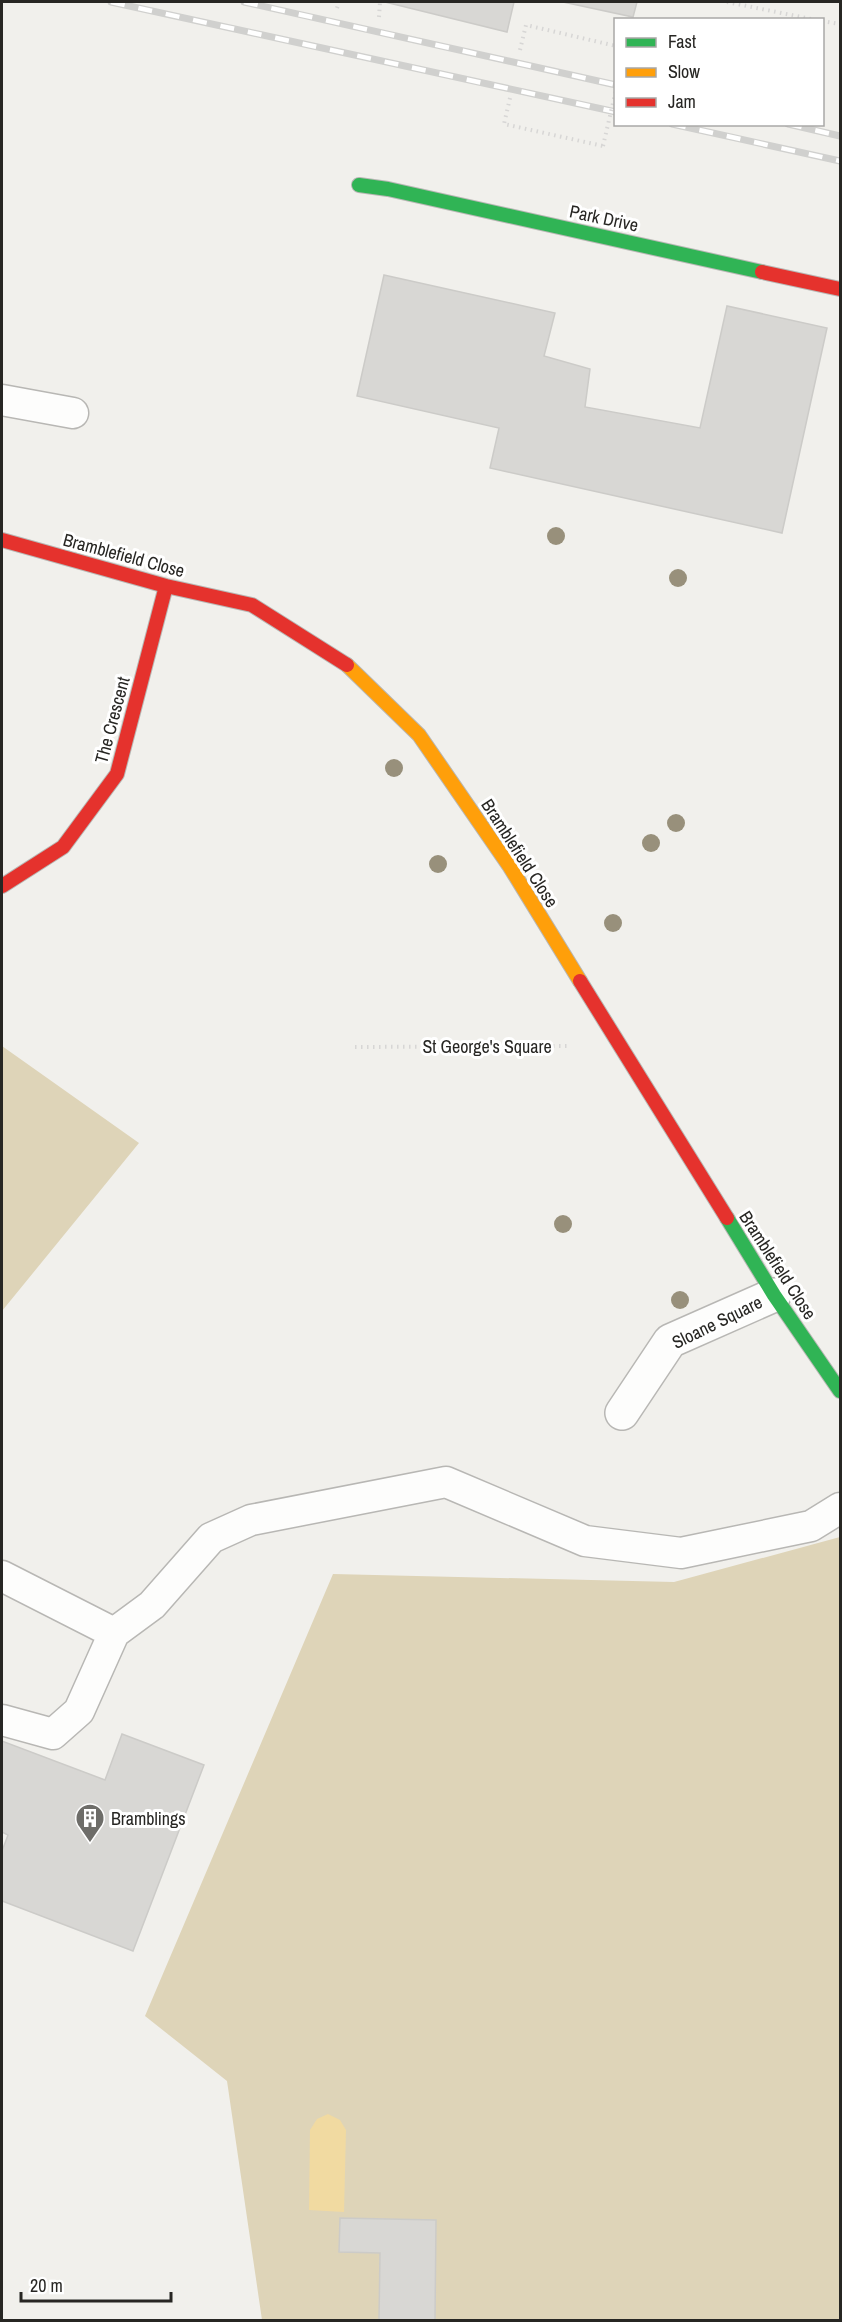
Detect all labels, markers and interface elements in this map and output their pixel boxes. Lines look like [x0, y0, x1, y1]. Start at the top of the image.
legend [614, 18, 824, 126]
text: Fast [668, 29, 696, 54]
text: Slow [668, 59, 700, 84]
text: Jam [668, 89, 696, 114]
street label: Park Drive [567, 199, 641, 237]
street label: Bramblefield Close [61, 527, 187, 583]
street label: The Crescent [88, 674, 136, 766]
street label: Bramblefield Close [476, 794, 564, 912]
street label: St George's Square [422, 1034, 552, 1059]
street label: Bramblefield Close [734, 1206, 822, 1324]
street label: Sloane Square [668, 1289, 766, 1355]
building icon: Bramblings [74, 1802, 106, 1844]
place label: Bramblings [111, 1806, 186, 1831]
scale bar [21, 2265, 171, 2303]
text: 20 m [30, 2273, 63, 2298]

